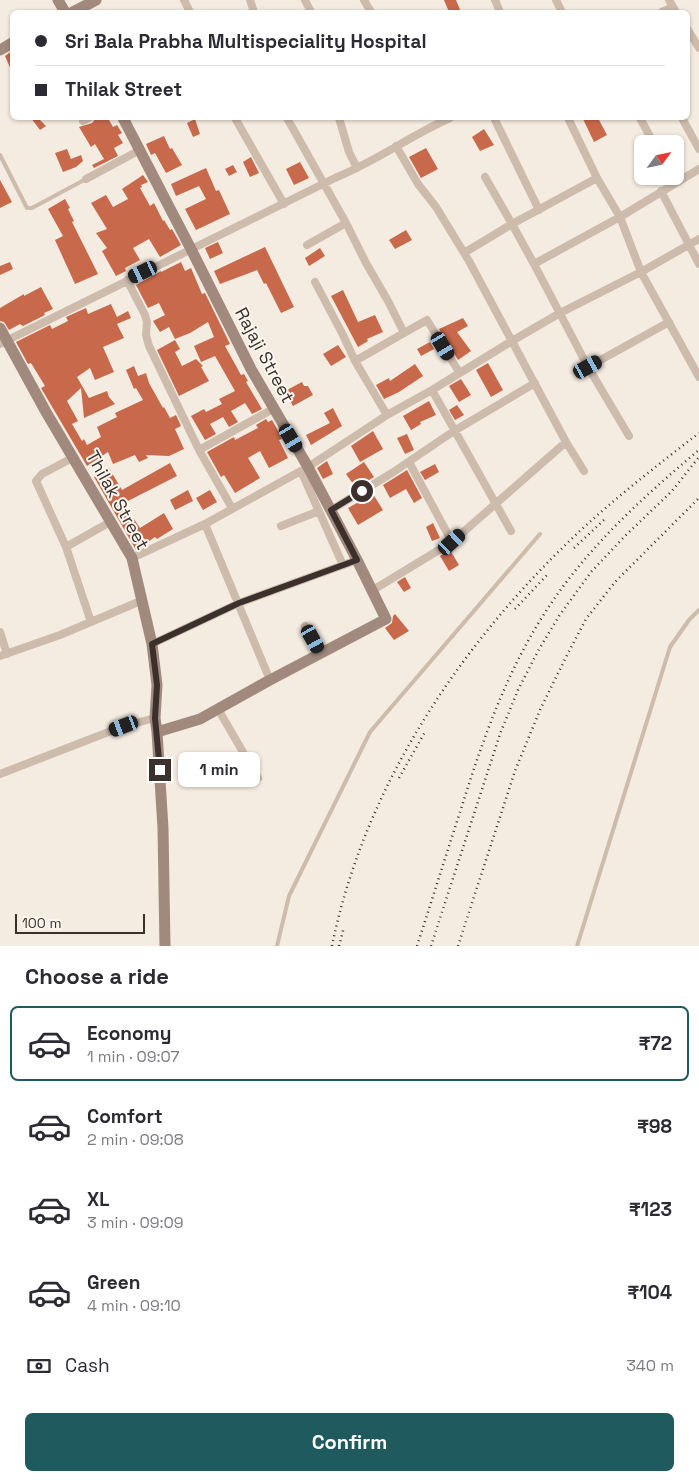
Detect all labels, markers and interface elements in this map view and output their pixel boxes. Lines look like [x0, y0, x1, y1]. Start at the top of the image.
text: Sri Bala Prabha Multispeciality Hospital [65, 29, 426, 54]
text: Thilak Street [65, 77, 182, 102]
north arrow [634, 135, 684, 185]
map controls [634, 135, 684, 185]
car [126, 259, 159, 285]
street label: Rajaji Street [230, 303, 300, 407]
car [428, 329, 457, 363]
car [571, 353, 604, 381]
car [276, 421, 305, 455]
street label: Thilak Street [81, 446, 155, 554]
route start [351, 480, 373, 502]
car [435, 526, 468, 558]
car [299, 622, 326, 656]
car [107, 714, 140, 738]
callout: 1 min [178, 752, 260, 788]
route end [149, 759, 171, 781]
text: 1 min [199, 759, 239, 780]
scale bar [15, 911, 145, 934]
text: 100 m [22, 914, 61, 932]
text: Choose a ride [25, 962, 169, 990]
icon: car [27, 1021, 72, 1066]
text: Economy [87, 1021, 171, 1046]
text: ₹72 [638, 1031, 672, 1056]
text: 1 min · 09:07 [87, 1046, 180, 1067]
icon: car [27, 1104, 72, 1149]
text: Comfort [87, 1104, 163, 1129]
text: ₹98 [637, 1114, 672, 1139]
text: 2 min · 09:08 [87, 1129, 184, 1150]
icon: car [27, 1187, 72, 1232]
text: XL [87, 1187, 110, 1212]
text: ₹123 [629, 1197, 672, 1222]
text: 3 min · 09:09 [87, 1212, 184, 1233]
icon: car [27, 1270, 72, 1315]
text: Green [87, 1270, 140, 1295]
text: ₹104 [627, 1280, 672, 1305]
text: 4 min · 09:10 [87, 1295, 181, 1316]
icon: cash [25, 1352, 53, 1380]
text: Cash [65, 1353, 110, 1378]
text: 340 m [626, 1355, 674, 1376]
button: Confirm [25, 1413, 674, 1471]

